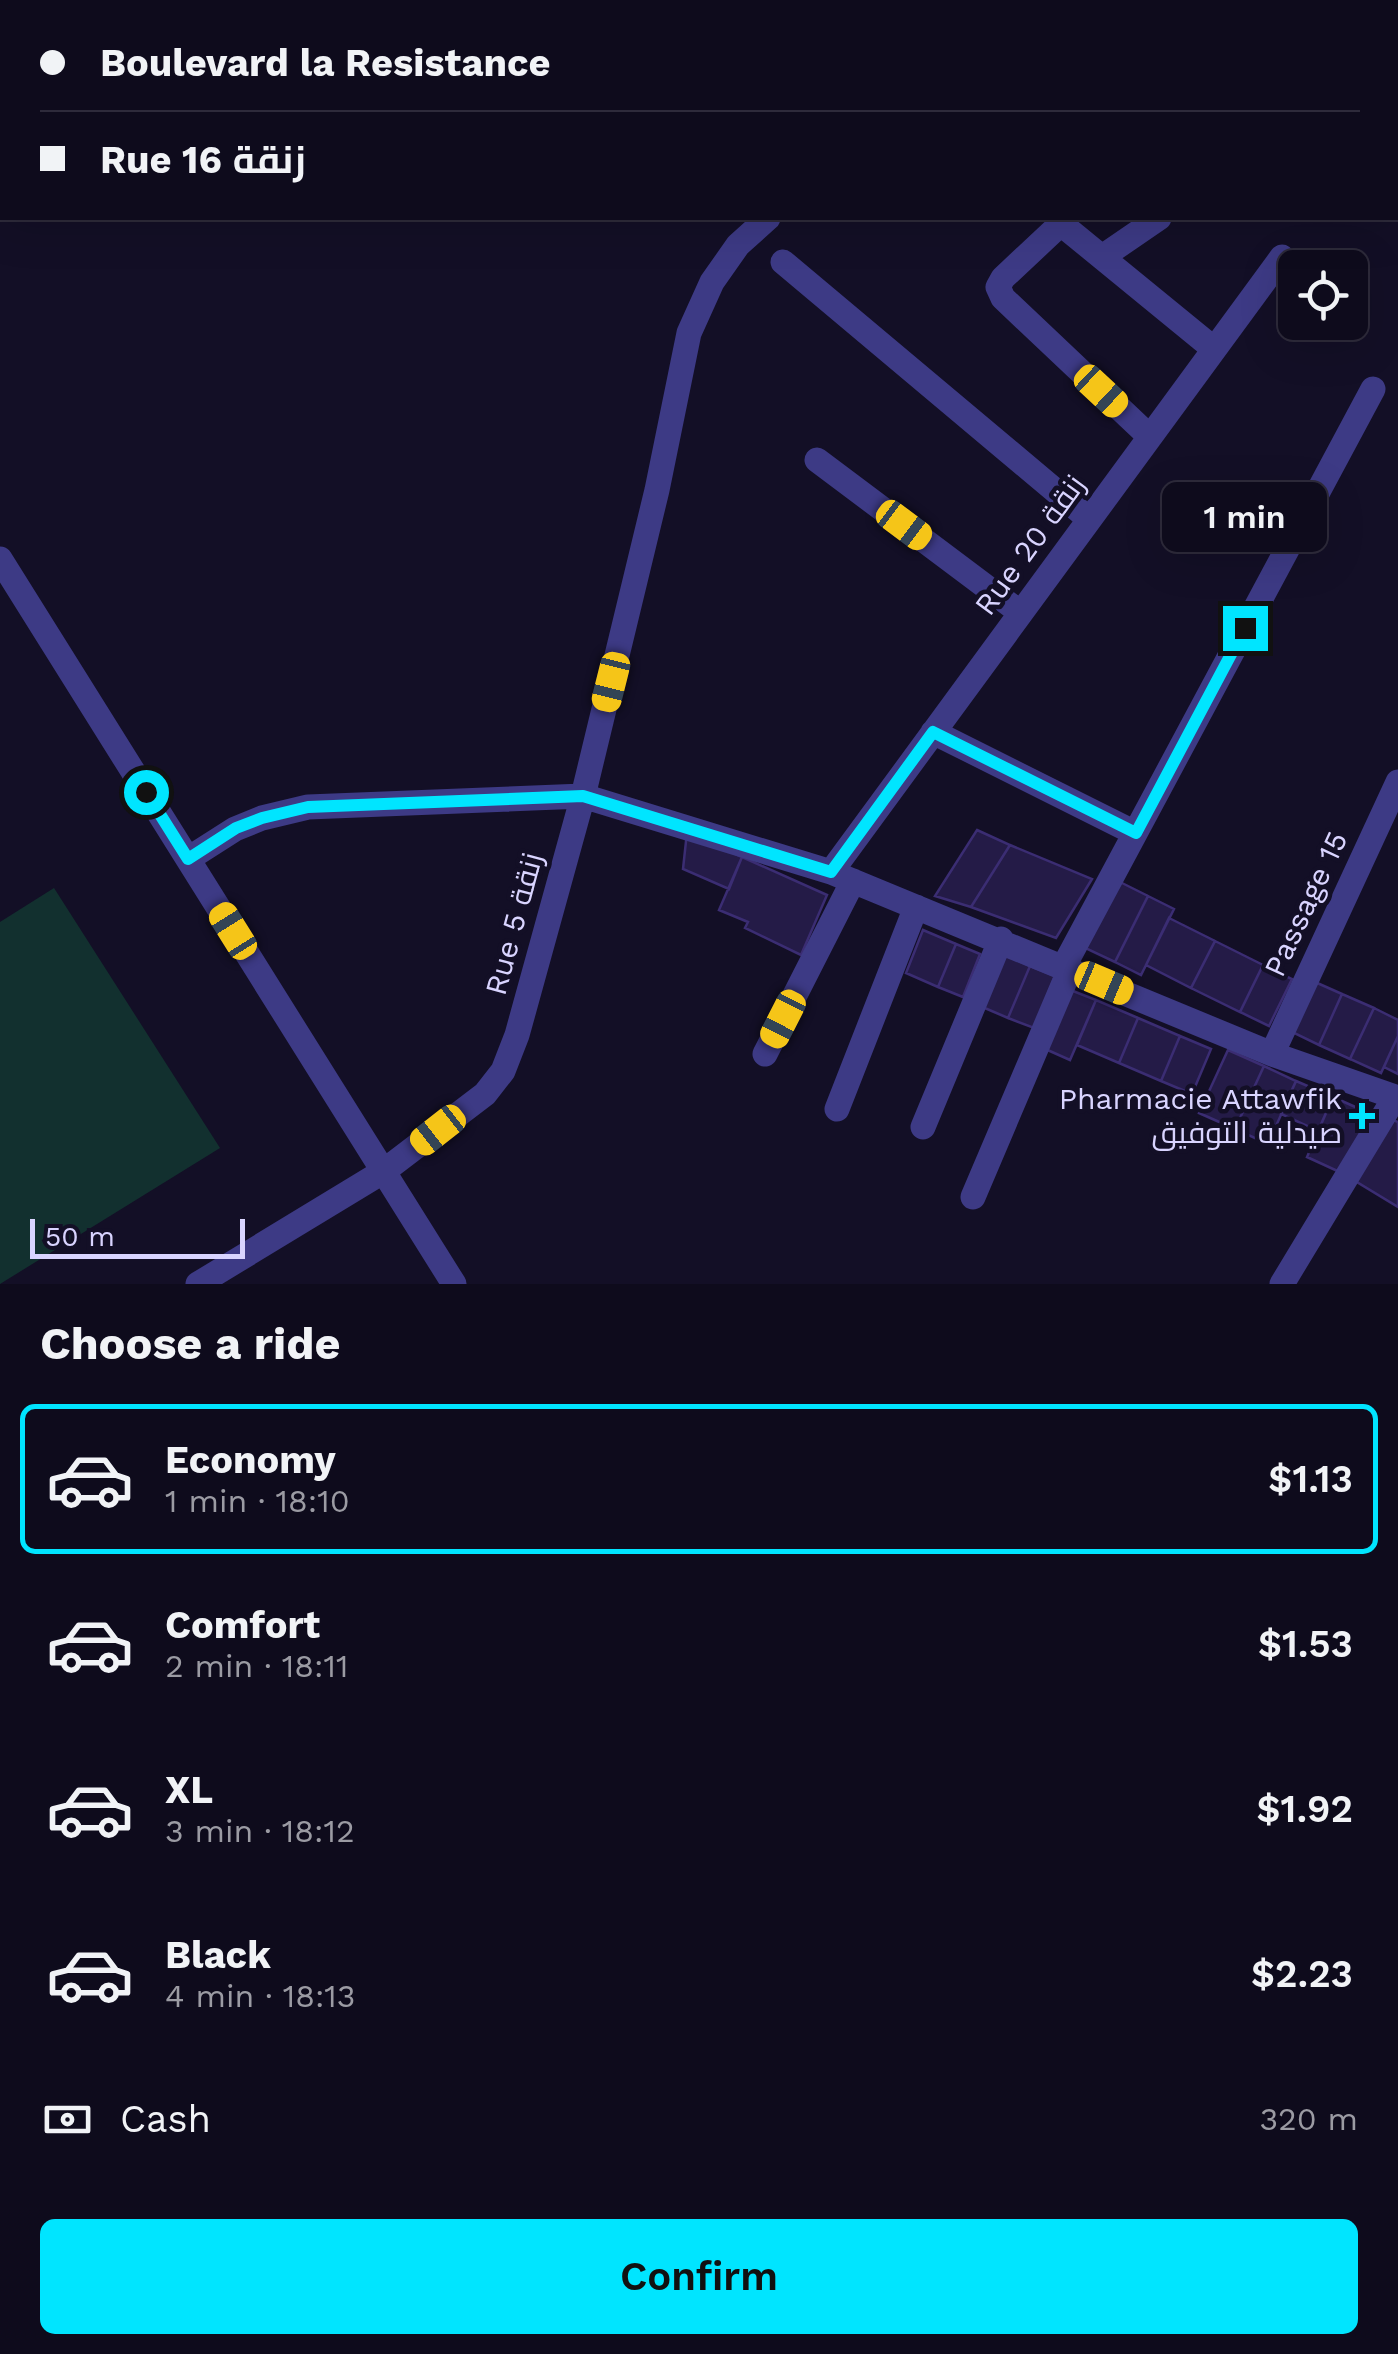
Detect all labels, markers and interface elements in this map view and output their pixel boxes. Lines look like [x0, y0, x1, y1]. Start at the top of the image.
text: Boulevard la Resistance [100, 41, 551, 85]
text: Rue 16 زنقة [100, 138, 306, 182]
map controls [1278, 250, 1368, 340]
button: locate [1278, 250, 1368, 340]
car [1069, 360, 1133, 422]
street label: Rue 20 زنقة [967, 468, 1092, 622]
callout: 1 min [1162, 483, 1328, 553]
car [871, 495, 937, 555]
text: 1 min [1203, 498, 1286, 536]
route end [1223, 606, 1268, 651]
car [589, 649, 633, 715]
route start [124, 770, 169, 815]
street label: Passage 15 [1257, 826, 1354, 982]
street label: Rue 5 زنقة [478, 849, 549, 999]
car [204, 898, 262, 964]
car [1071, 957, 1137, 1009]
car [756, 985, 810, 1053]
place label: Pharmacie Attawfik صيدلية التوفيق [1059, 1081, 1342, 1151]
car [405, 1100, 471, 1160]
marker: Pharmacie Attawfik صيدلية التوفيق [1351, 1105, 1373, 1127]
scale bar [30, 1214, 245, 1258]
text: 50 m [45, 1220, 115, 1253]
text: Choose a ride [40, 1317, 340, 1370]
icon: car [45, 1434, 135, 1524]
text: Economy [165, 1438, 336, 1482]
text: $1.13 [1268, 1457, 1353, 1501]
text: 1 min · 18:10 [165, 1482, 350, 1520]
icon: car [45, 1599, 135, 1689]
text: Comfort [165, 1603, 320, 1647]
text: $1.53 [1258, 1622, 1353, 1666]
text: 2 min · 18:11 [165, 1647, 348, 1685]
icon: car [45, 1764, 135, 1854]
text: XL [165, 1768, 213, 1812]
text: $1.92 [1257, 1787, 1353, 1831]
text: 3 min · 18:12 [165, 1812, 355, 1850]
icon: car [45, 1929, 135, 2019]
text: Black [165, 1933, 271, 1977]
text: $2.23 [1251, 1952, 1353, 1996]
text: 4 min · 18:13 [165, 1977, 356, 2015]
icon: cash [40, 2092, 95, 2147]
text: Cash [120, 2097, 211, 2141]
text: 320 m [1259, 2100, 1358, 2138]
button: Confirm [40, 2219, 1358, 2334]

